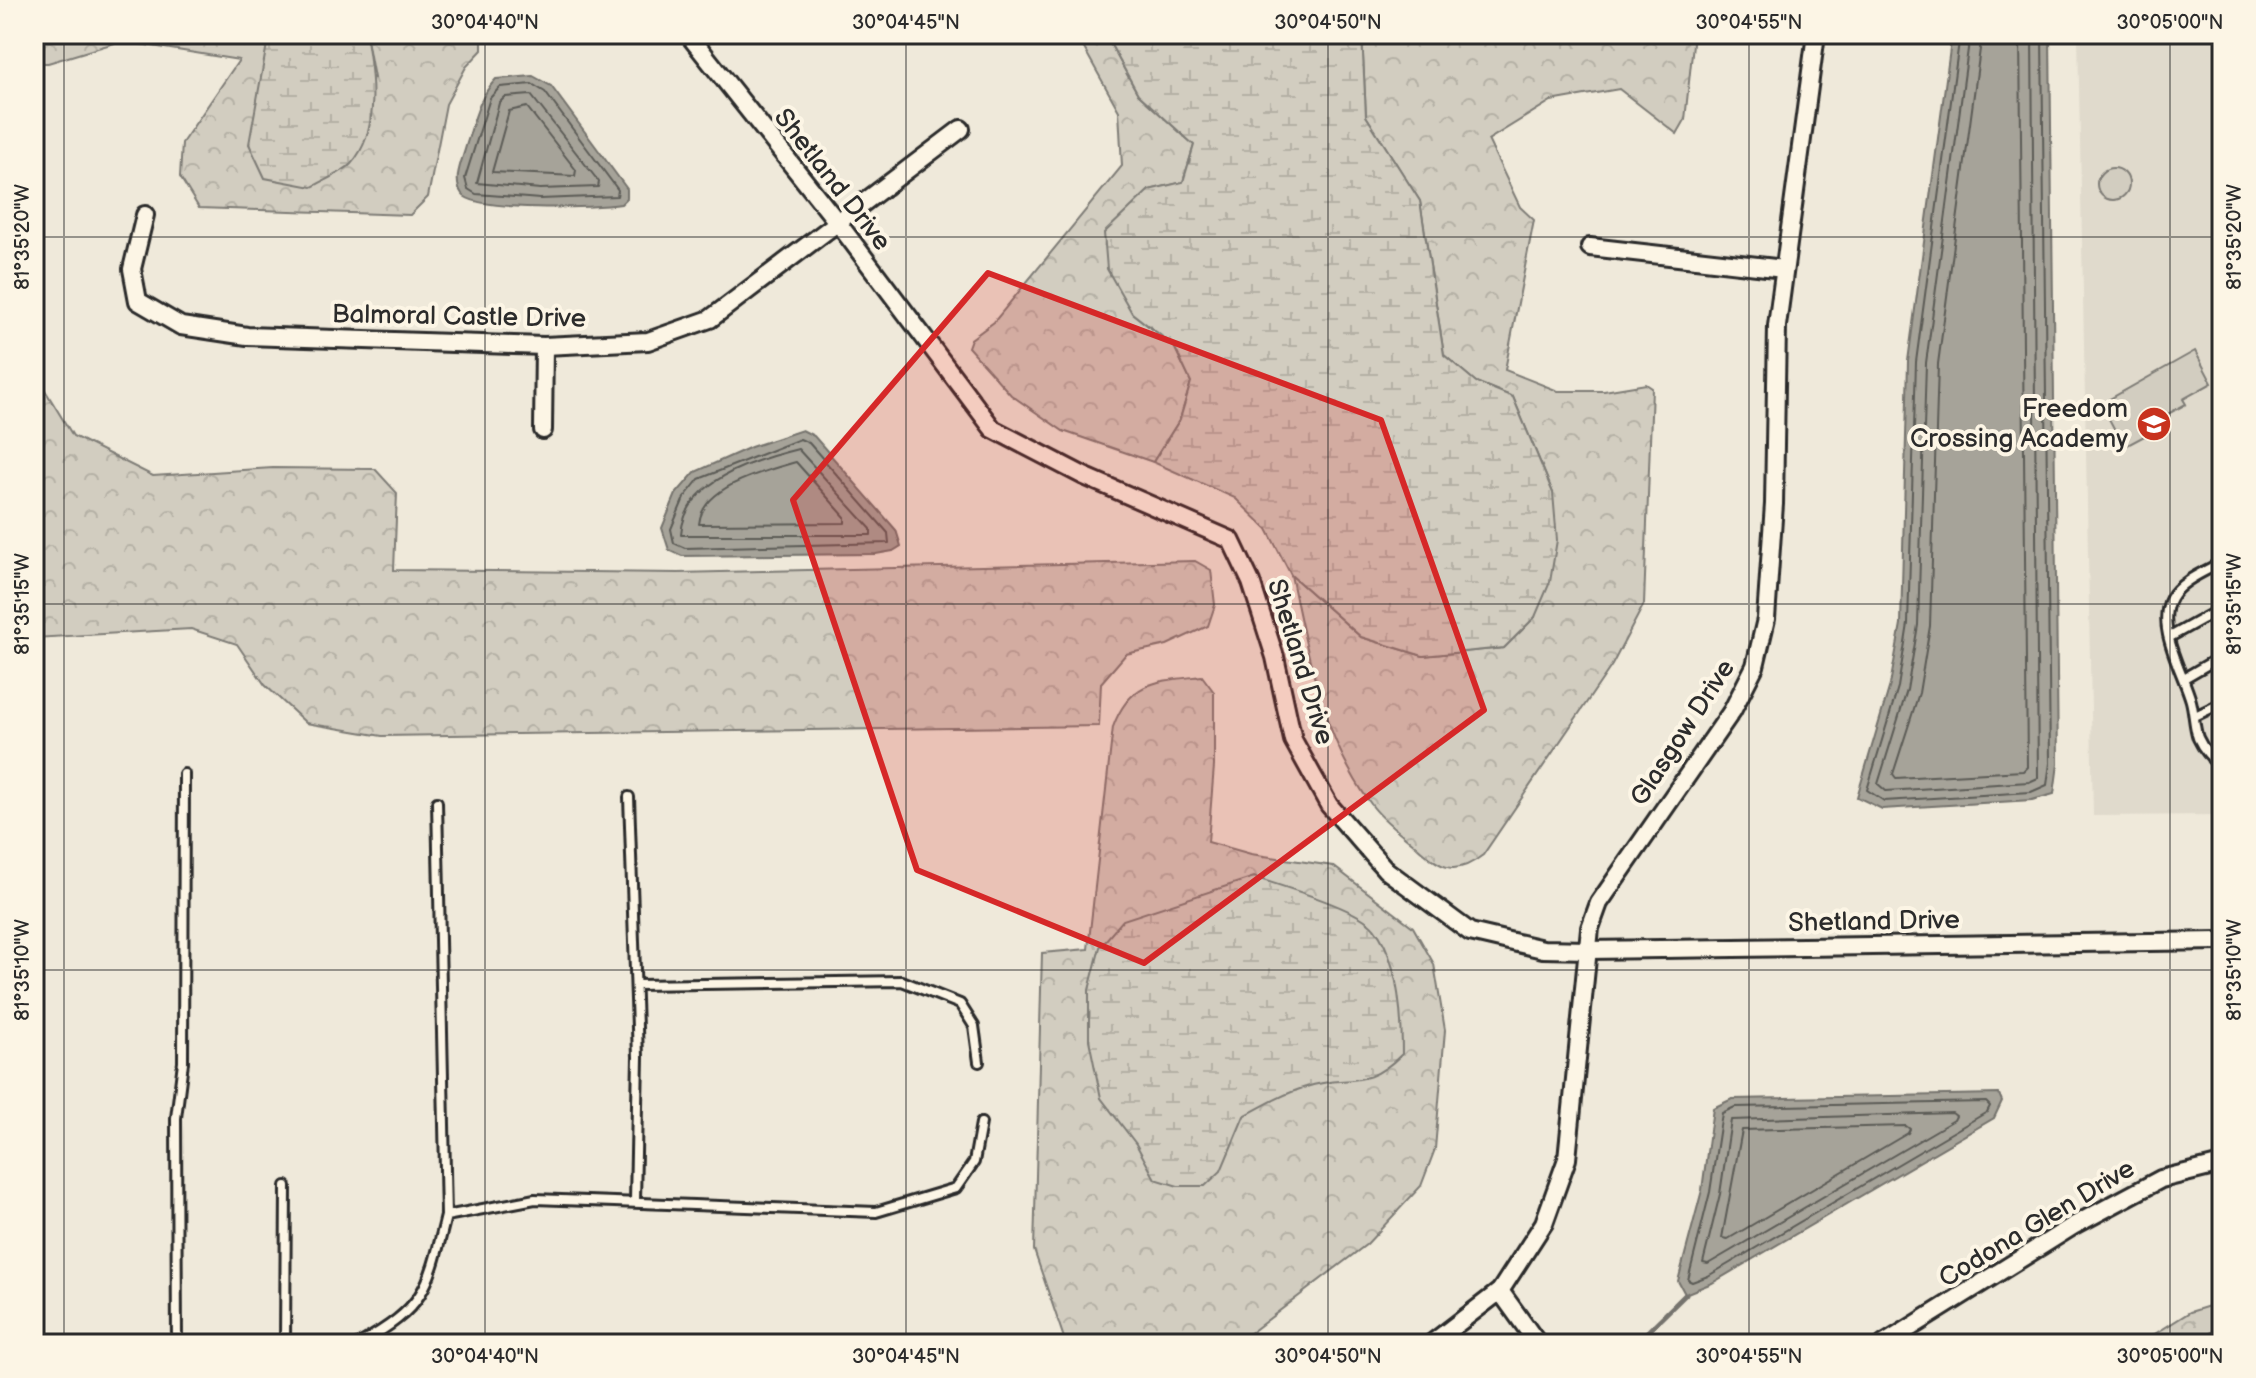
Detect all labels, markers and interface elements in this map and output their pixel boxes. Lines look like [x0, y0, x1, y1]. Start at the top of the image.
text: 30°04'40"N [431, 11, 539, 35]
text: 30°04'45"N [852, 11, 960, 35]
text: 30°04'50"N [1274, 11, 1382, 35]
text: 30°04'55"N [1695, 11, 1803, 35]
text: 30°05'00"N [2117, 11, 2224, 35]
street label: Shetland Drive [767, 103, 897, 257]
text: 81°35'20"W [11, 184, 35, 290]
text: 81°35'20"W [2223, 184, 2247, 290]
street label: Balmoral Castle Drive [332, 299, 586, 335]
place label: Freedom Crossing Academy [1910, 394, 2128, 455]
school or university icon: Freedom Crossing Academy [2135, 405, 2173, 443]
text: 81°35'15"W [11, 553, 35, 655]
text: 81°35'15"W [2223, 553, 2247, 655]
street label: Shetland Drive [1260, 575, 1340, 749]
street label: Glasgow Drive [1624, 654, 1742, 812]
street label: Shetland Drive [1788, 905, 1960, 939]
text: 81°35'10"W [11, 919, 35, 1021]
text: 81°35'10"W [2223, 919, 2247, 1021]
street label: Codona Glen Drive [1934, 1153, 2140, 1295]
text: 30°04'40"N [431, 1345, 539, 1369]
text: 30°04'45"N [852, 1345, 960, 1369]
text: 30°04'50"N [1274, 1345, 1382, 1369]
text: 30°04'55"N [1695, 1345, 1803, 1369]
text: 30°05'00"N [2117, 1345, 2224, 1369]

